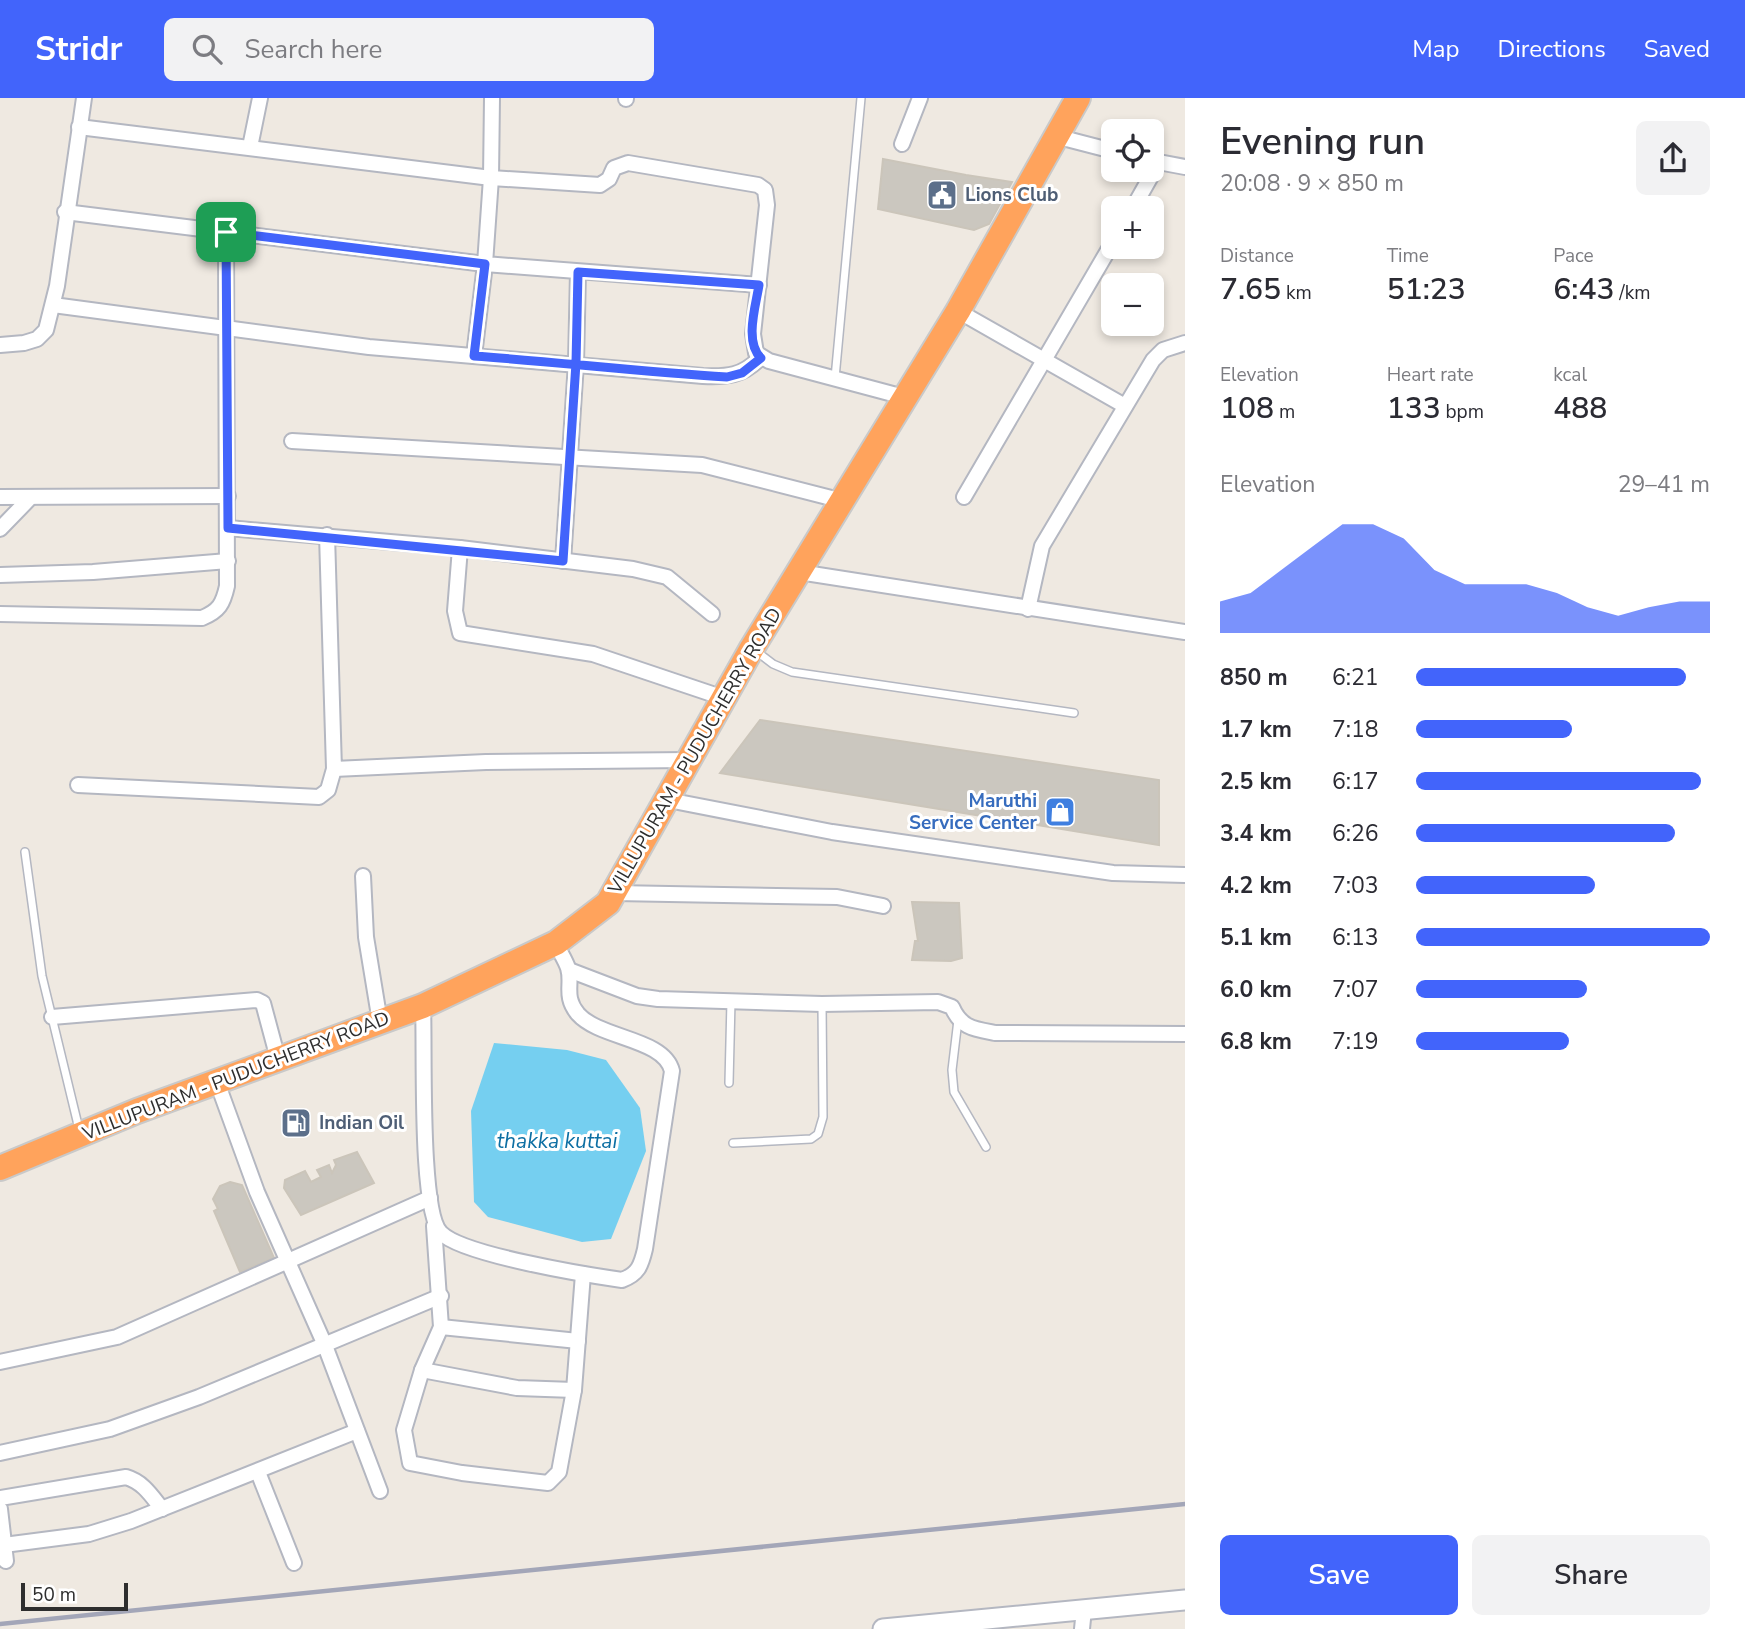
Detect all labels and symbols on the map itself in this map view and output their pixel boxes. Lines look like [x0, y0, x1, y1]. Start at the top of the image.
public building icon: Lions Club [925, 178, 959, 212]
place label: Lions Club [965, 182, 1058, 208]
pin [196, 202, 256, 262]
street label: VILLUPURAM - PUDUCHERRY ROAD [602, 603, 788, 900]
place label: Maruthi Service Center [909, 788, 1038, 836]
shop icon: Maruthi Service Center [1043, 795, 1077, 829]
street label: VILLUPURAM - PUDUCHERRY ROAD [78, 1005, 393, 1147]
fuel station icon: Indian Oil [279, 1106, 313, 1140]
place label: Indian Oil [319, 1110, 404, 1136]
water label: thakka kuttai [497, 1127, 618, 1155]
scale bar [21, 1580, 128, 1612]

